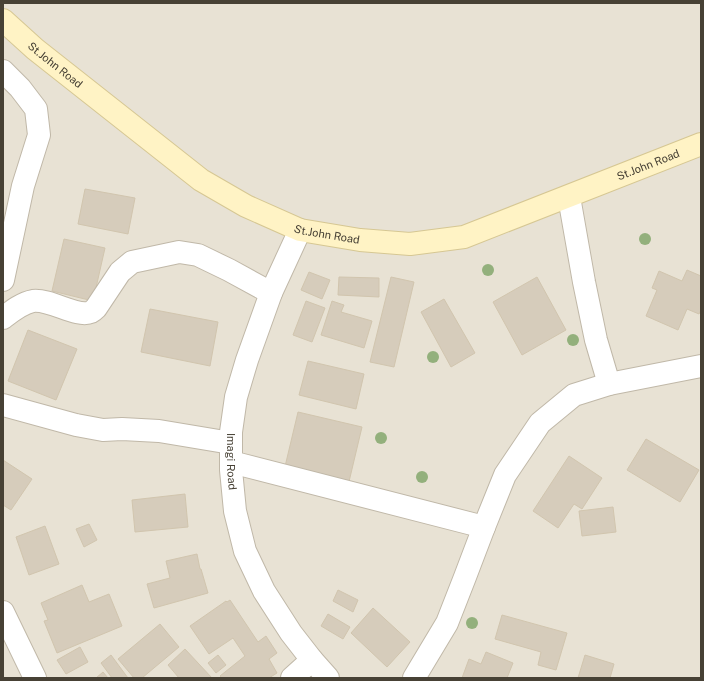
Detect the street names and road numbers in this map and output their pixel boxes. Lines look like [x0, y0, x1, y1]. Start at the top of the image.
street label: St.John Road [26, 40, 85, 90]
street label: St.John Road [615, 147, 681, 182]
street label: St.John Road [292, 222, 361, 246]
street label: Imagi Road [225, 433, 239, 491]

